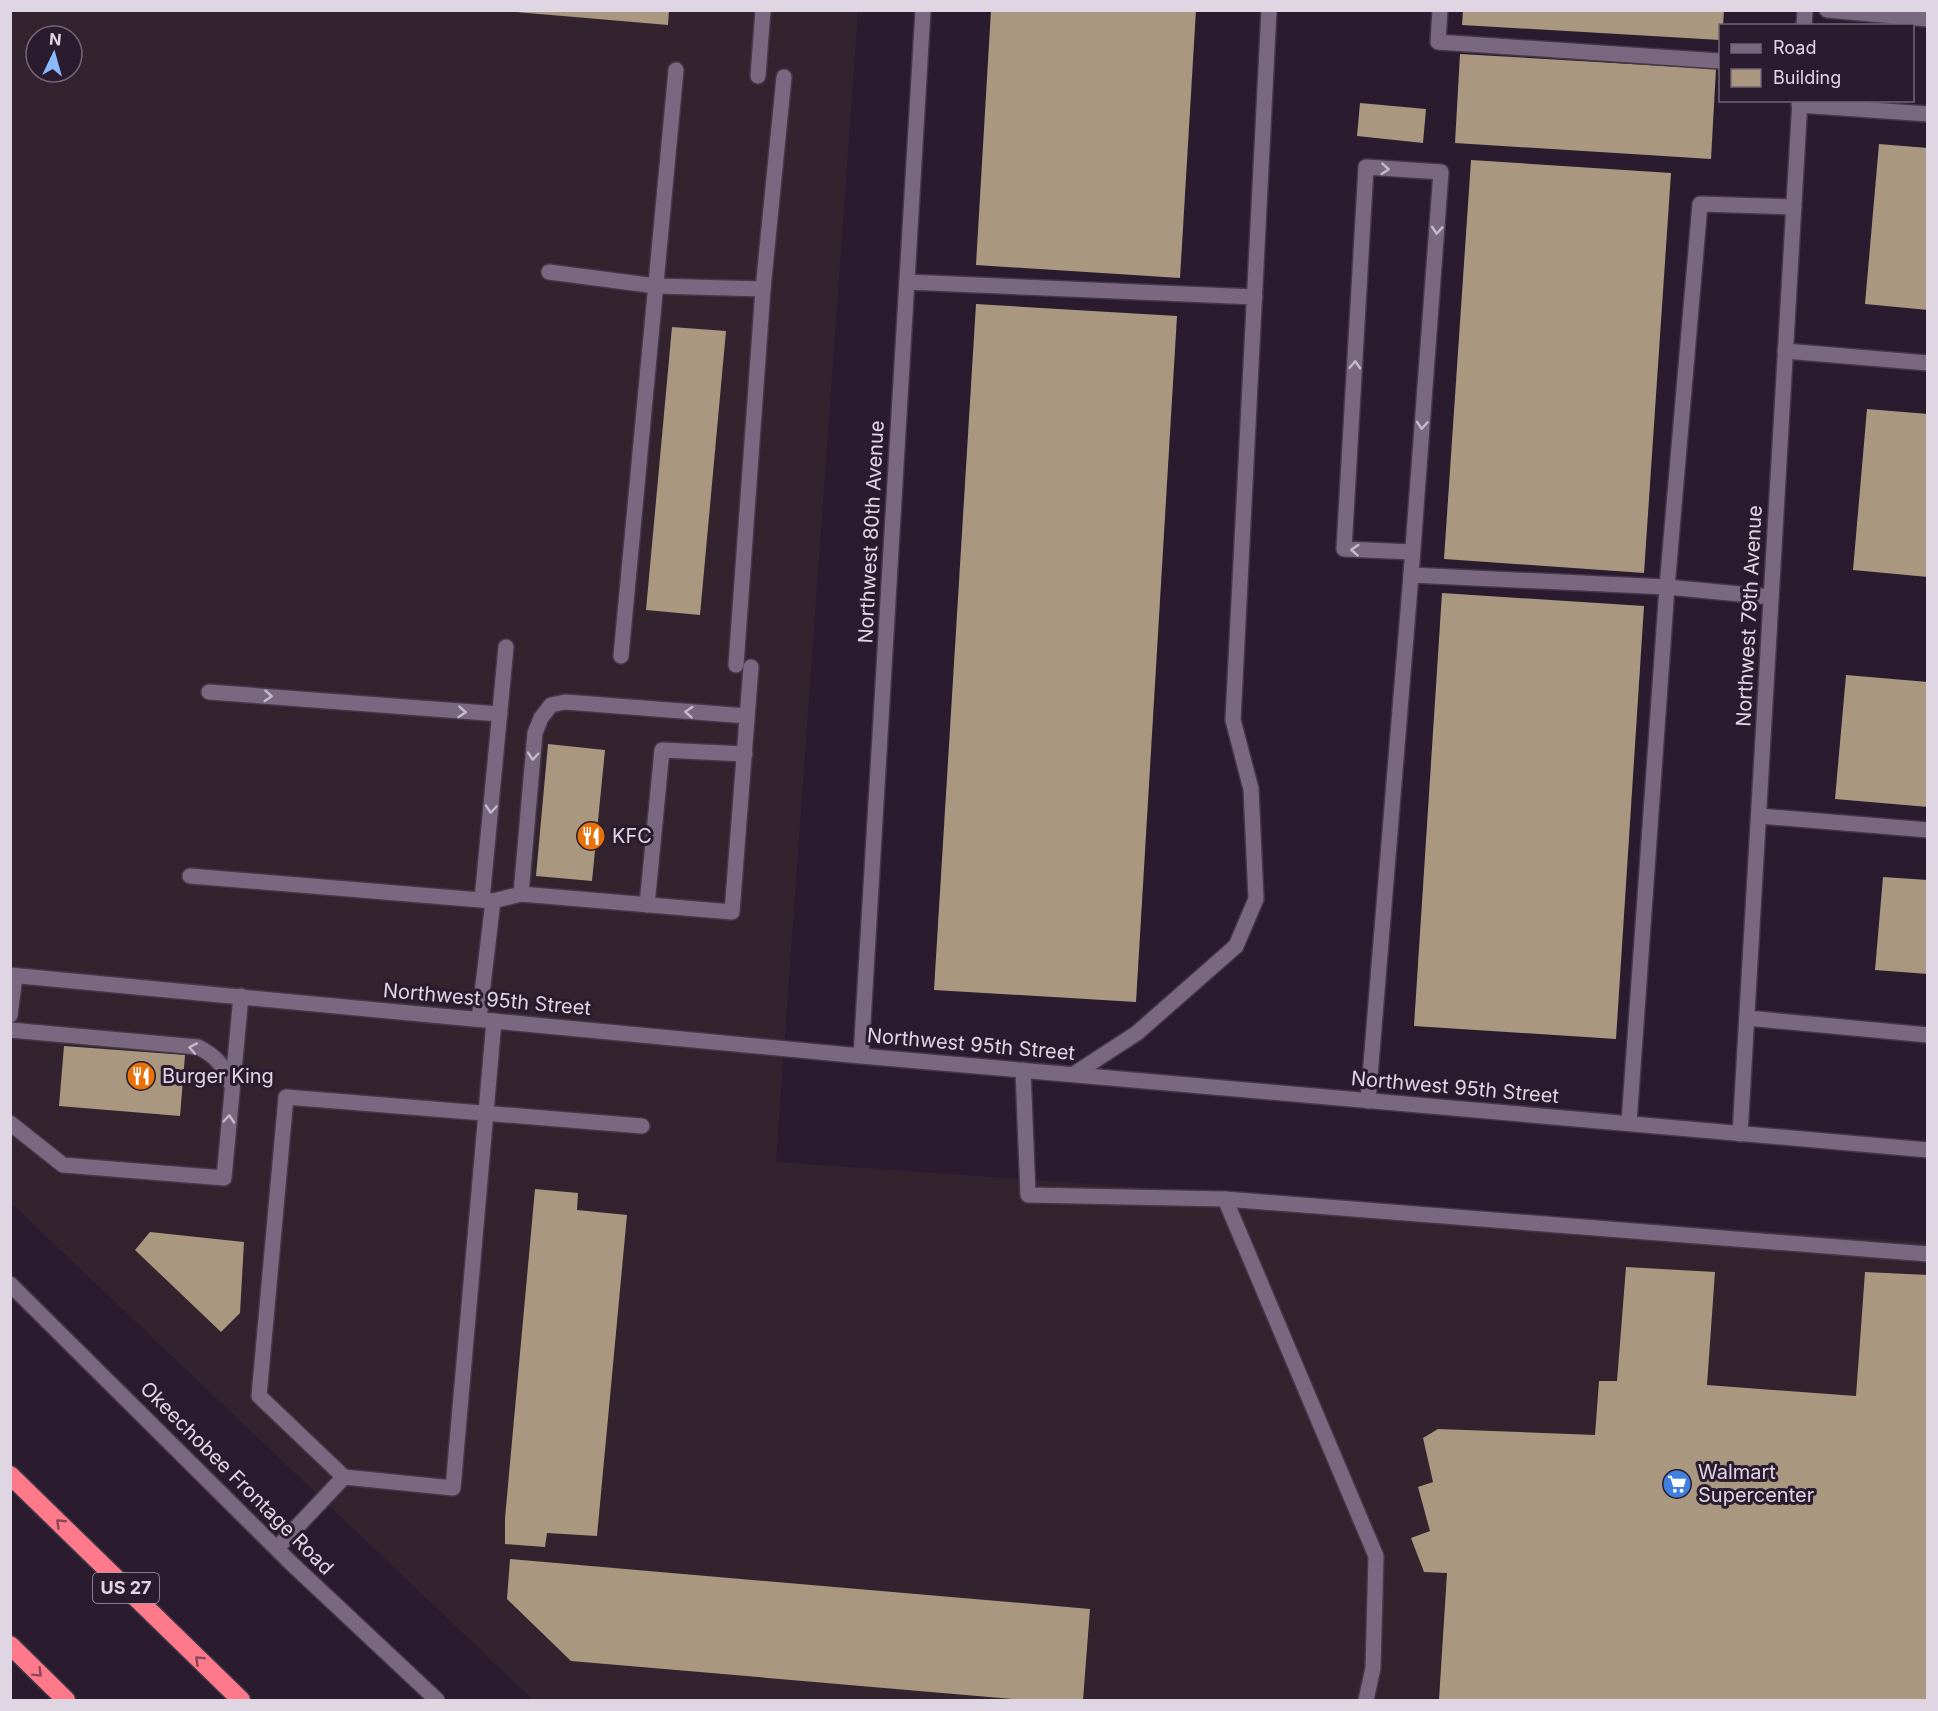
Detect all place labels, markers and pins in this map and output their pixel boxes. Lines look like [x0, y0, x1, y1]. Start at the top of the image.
restaurant icon: KFC [575, 820, 607, 852]
place label: KFC [612, 824, 652, 848]
restaurant icon: Burger King [125, 1060, 157, 1092]
place label: Burger King [162, 1064, 274, 1088]
place label: Walmart Supercenter [1698, 1460, 1815, 1507]
supermarket icon: Walmart Supercenter [1661, 1468, 1693, 1500]

